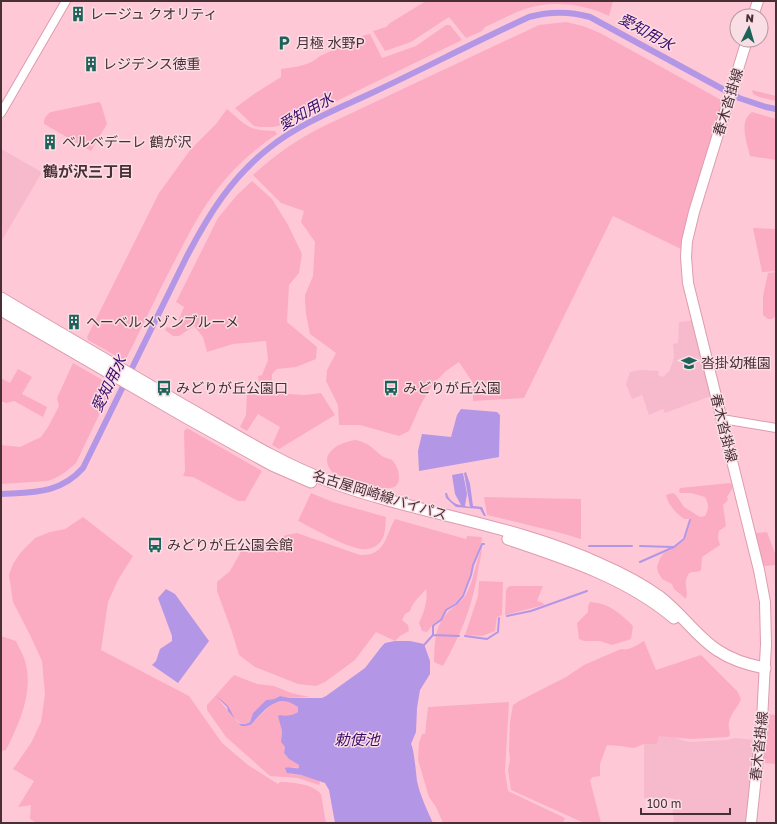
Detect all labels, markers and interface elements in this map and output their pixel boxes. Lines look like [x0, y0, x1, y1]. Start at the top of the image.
building icon: レージュ クオリティ [69, 5, 87, 23]
place label: レージュ クオリティ [90, 5, 217, 22]
north arrow [729, 8, 769, 48]
water label: 愛知用水 [616, 9, 679, 55]
text: N [745, 11, 755, 24]
parking icon: 月極 水野P [275, 34, 293, 52]
place label: 月極 水野P [296, 34, 365, 51]
building icon: レジデンス徳重 [82, 55, 100, 73]
place label: レジデンス徳重 [103, 55, 201, 72]
street label: 春木沓掛線 [709, 66, 746, 138]
water label: 愛知用水 [275, 88, 338, 134]
building icon: ベルベデーレ 鶴が沢 [41, 133, 59, 151]
place label: ベルベデーレ 鶴が沢 [62, 133, 192, 150]
district label: 鶴が沢三丁目 [43, 162, 133, 180]
building icon: ヘーベルメゾンブルーメ [65, 313, 83, 331]
place label: ヘーベルメゾンブルーメ [86, 313, 239, 330]
water label: 愛知用水 [87, 351, 130, 414]
school or university icon: 沓掛幼稚園 [680, 354, 698, 372]
place label: 沓掛幼稚園 [701, 354, 771, 371]
bus stop icon: みどりが丘公園口 [155, 379, 173, 397]
place label: みどりが丘公園口 [176, 379, 288, 396]
bus stop icon: みどりが丘公園 [382, 379, 400, 397]
place label: みどりが丘公園 [403, 379, 501, 396]
street label: 春木沓掛線 [708, 392, 741, 464]
street label: 名古屋岡崎線バイパス [311, 466, 449, 523]
bus stop icon: みどりが丘公園会館 [146, 536, 164, 554]
place label: みどりが丘公園会館 [167, 536, 293, 553]
street label: 春木沓掛線 [746, 710, 771, 782]
water label: 勅使池 [334, 730, 381, 748]
scale bar [641, 790, 730, 816]
text: 100 m [647, 796, 681, 811]

